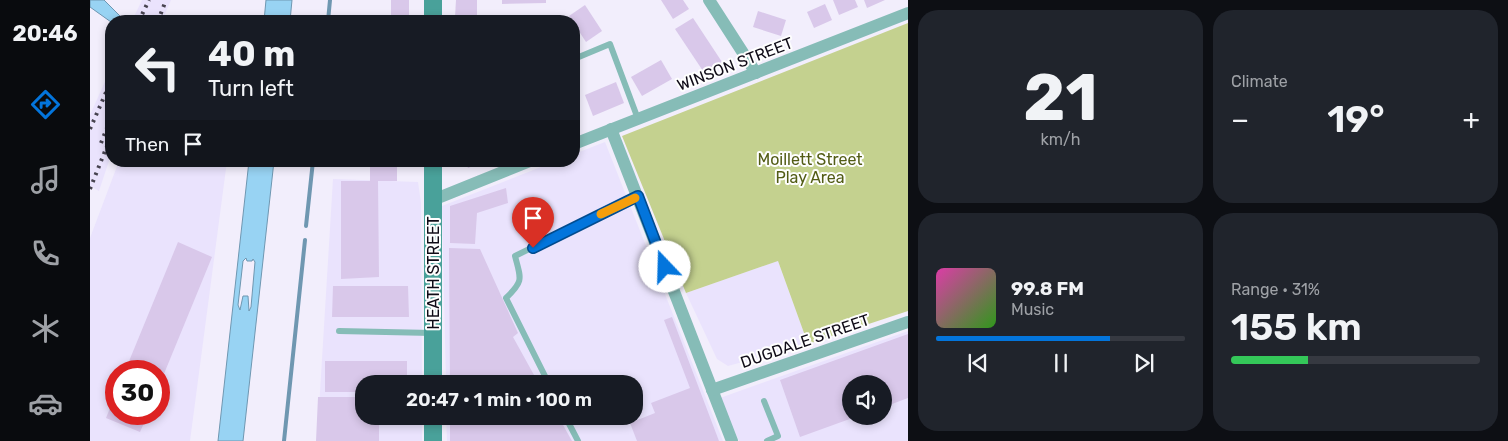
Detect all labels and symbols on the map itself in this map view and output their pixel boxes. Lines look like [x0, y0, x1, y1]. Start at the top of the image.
street label: WINSON STREET [674, 33, 796, 95]
park label: Moillett Street Play Area [757, 150, 863, 187]
pin [512, 197, 554, 248]
street label: HEATH STREET [424, 216, 443, 330]
position arrow [638, 240, 690, 292]
street label: DUGDALE STREET [738, 310, 872, 372]
speed limit sign: 30 [105, 360, 170, 425]

